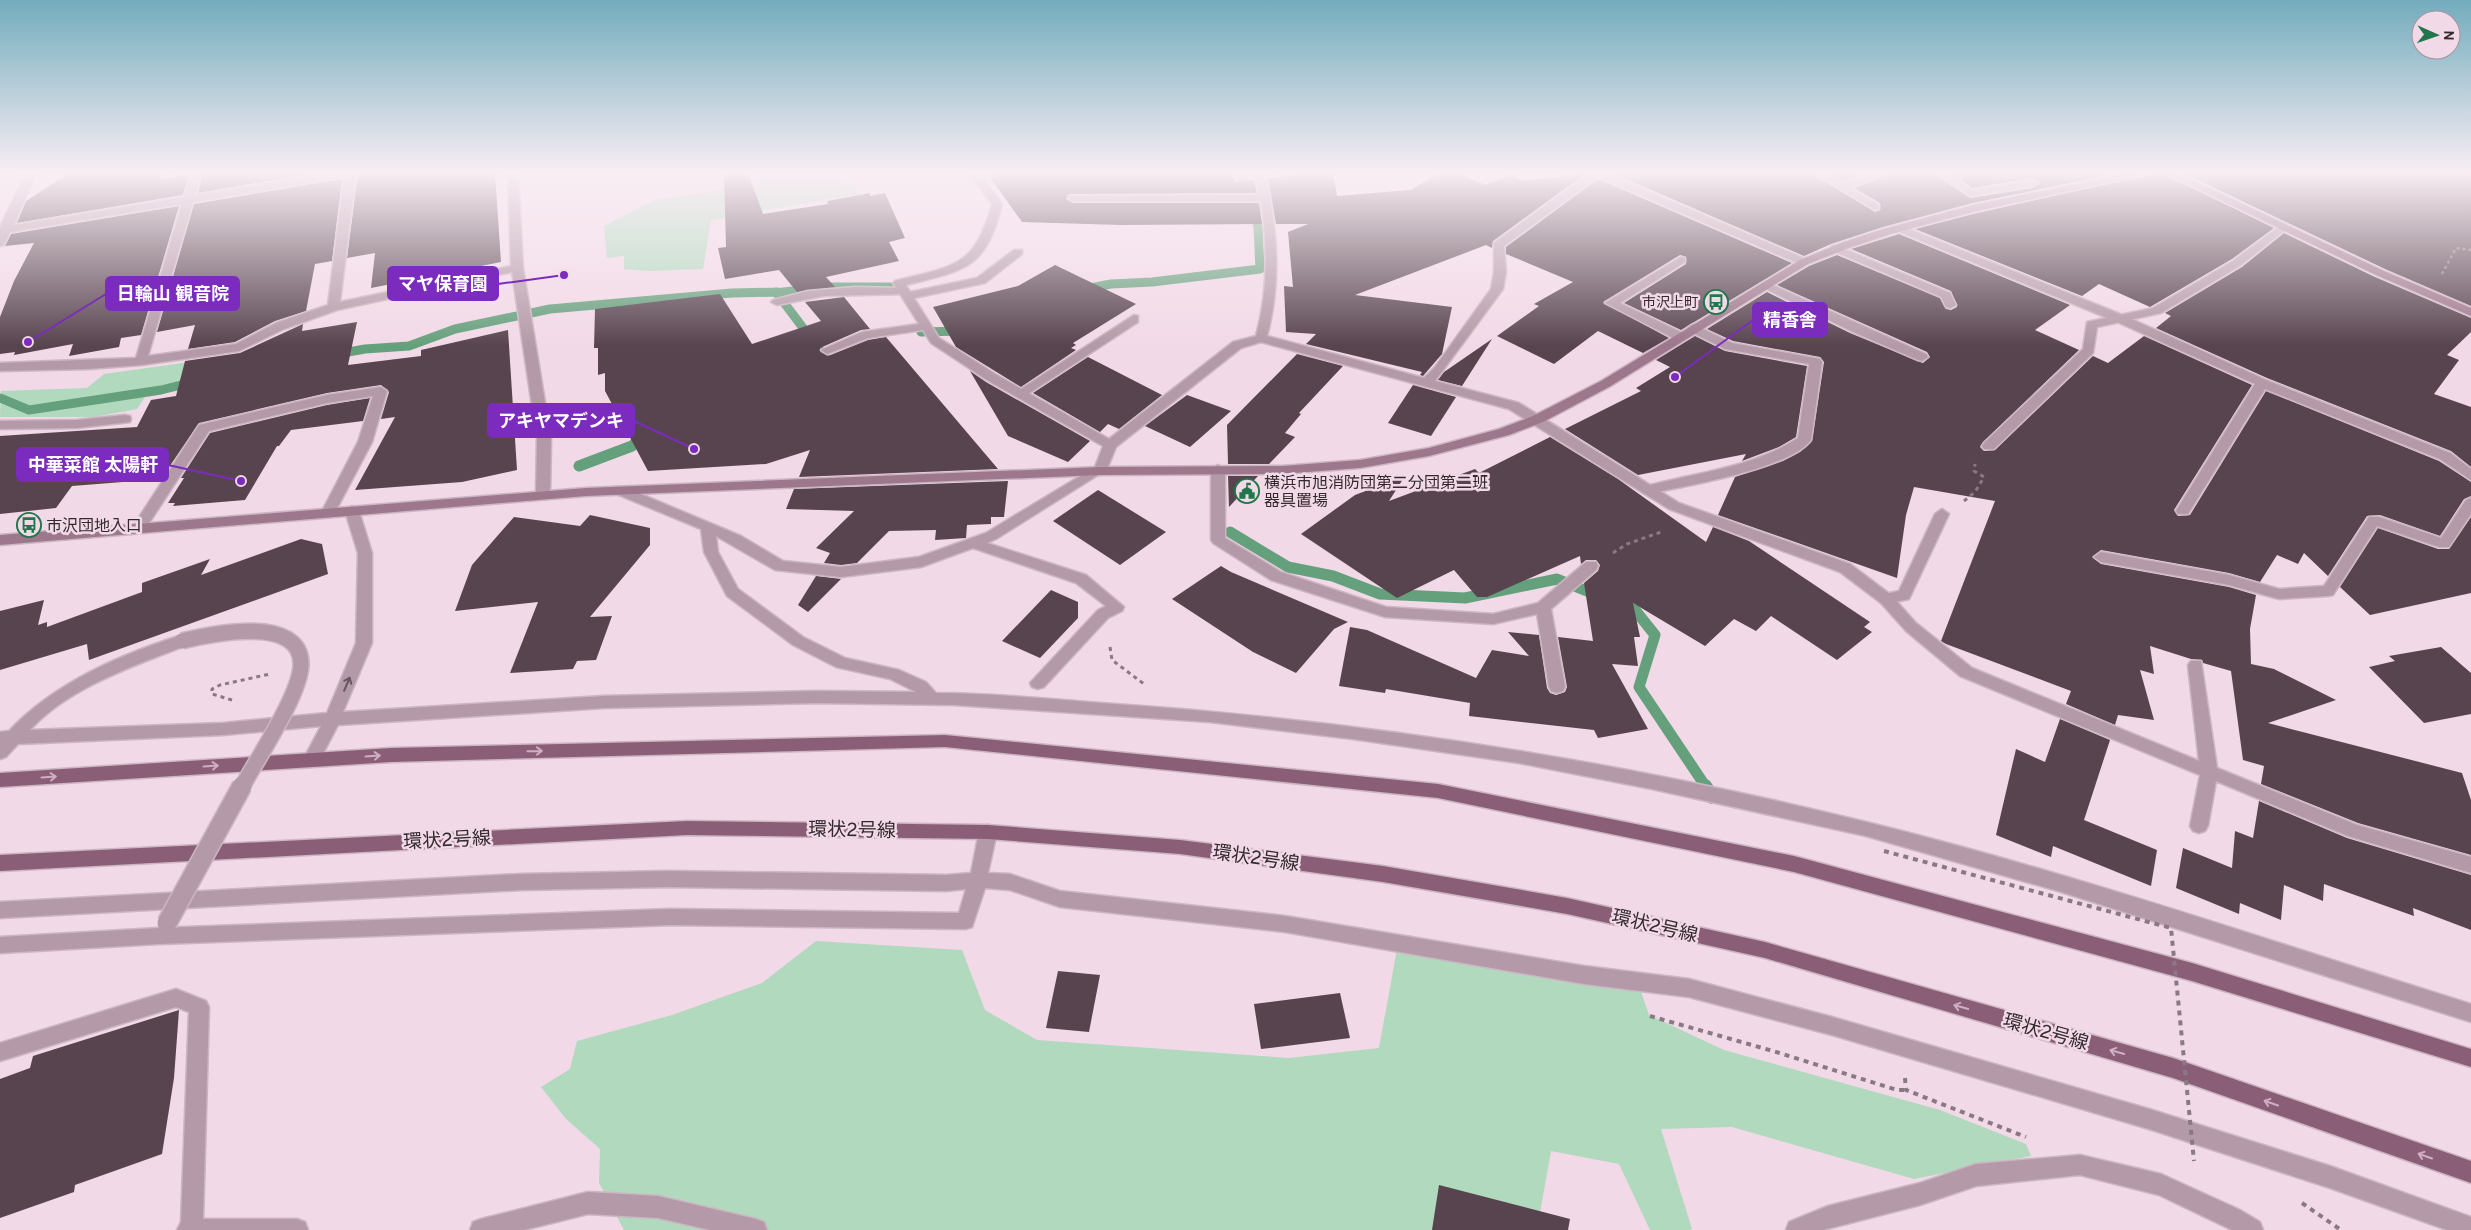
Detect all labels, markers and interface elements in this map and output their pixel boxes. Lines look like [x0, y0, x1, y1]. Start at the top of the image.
north arrow [2411, 10, 2461, 60]
text: N [2439, 30, 2456, 41]
callout: マヤ保育園 [388, 267, 498, 300]
text: マヤ保育園 [398, 274, 488, 297]
callout: 日輪山 観音院 [106, 277, 239, 310]
text: 日輪山 観音院 [117, 284, 229, 307]
bus stop icon: 市沢上町 [1703, 289, 1729, 315]
place label: 市沢上町 [1642, 295, 1698, 312]
callout: 精香舎 [1753, 303, 1827, 336]
text: 精香舎 [1763, 310, 1817, 333]
callout: アキヤマデンキ [488, 404, 634, 437]
text: アキヤマデンキ [498, 411, 624, 434]
callout: 中華菜館 太陽軒 [17, 448, 168, 481]
text: 中華菜館 太陽軒 [28, 455, 158, 478]
place label: 横浜市旭消防団第二分団第二班 器具置場 [1264, 474, 1488, 512]
public building icon: 横浜市旭消防団第二分団第二班 器具置場 [1234, 478, 1260, 504]
bus stop icon: 市沢団地入口 [16, 512, 42, 538]
place label: 市沢団地入口 [46, 517, 142, 537]
one-way arrow [342, 677, 352, 692]
one-way arrow [527, 746, 543, 756]
one-way arrow [365, 751, 381, 761]
one-way arrow [203, 762, 219, 771]
one-way arrow [40, 772, 56, 781]
street label: 環状2号線 [808, 818, 896, 844]
street label: 環状2号線 [403, 827, 491, 855]
street label: 環状2号線 [1211, 841, 1301, 877]
street label: 環状2号線 [1609, 905, 1700, 948]
one-way arrow [1953, 1001, 1969, 1011]
street label: 環状2号線 [2000, 1009, 2091, 1057]
one-way arrow [2109, 1047, 2125, 1057]
one-way arrow [2264, 1097, 2280, 1107]
one-way arrow [2418, 1151, 2433, 1160]

